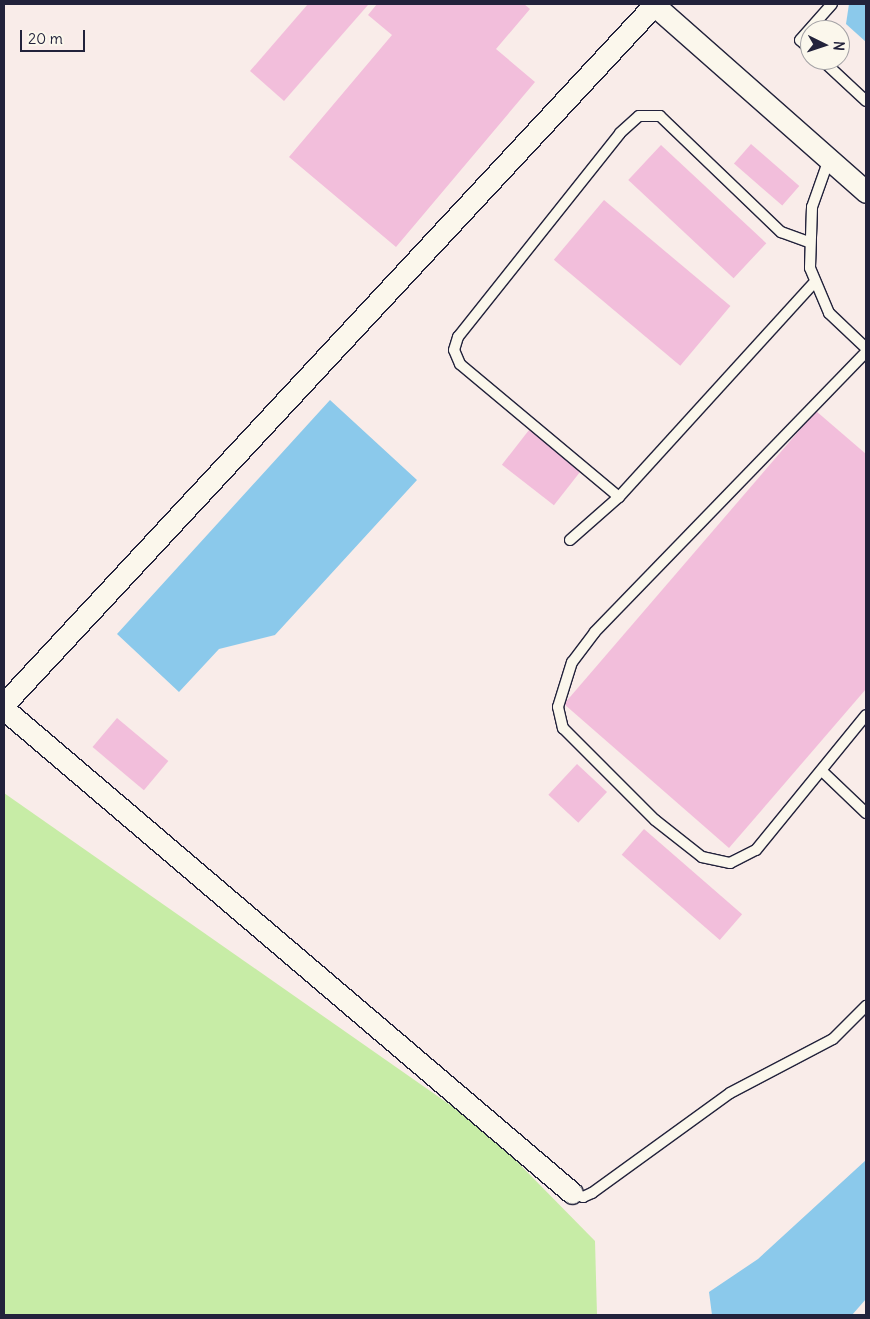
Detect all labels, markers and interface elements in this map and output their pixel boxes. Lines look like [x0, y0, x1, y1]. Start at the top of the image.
scale bar [22, 20, 88, 52]
north arrow [800, 20, 850, 70]
text: 20 m [28, 29, 63, 48]
text: N [830, 41, 848, 51]

